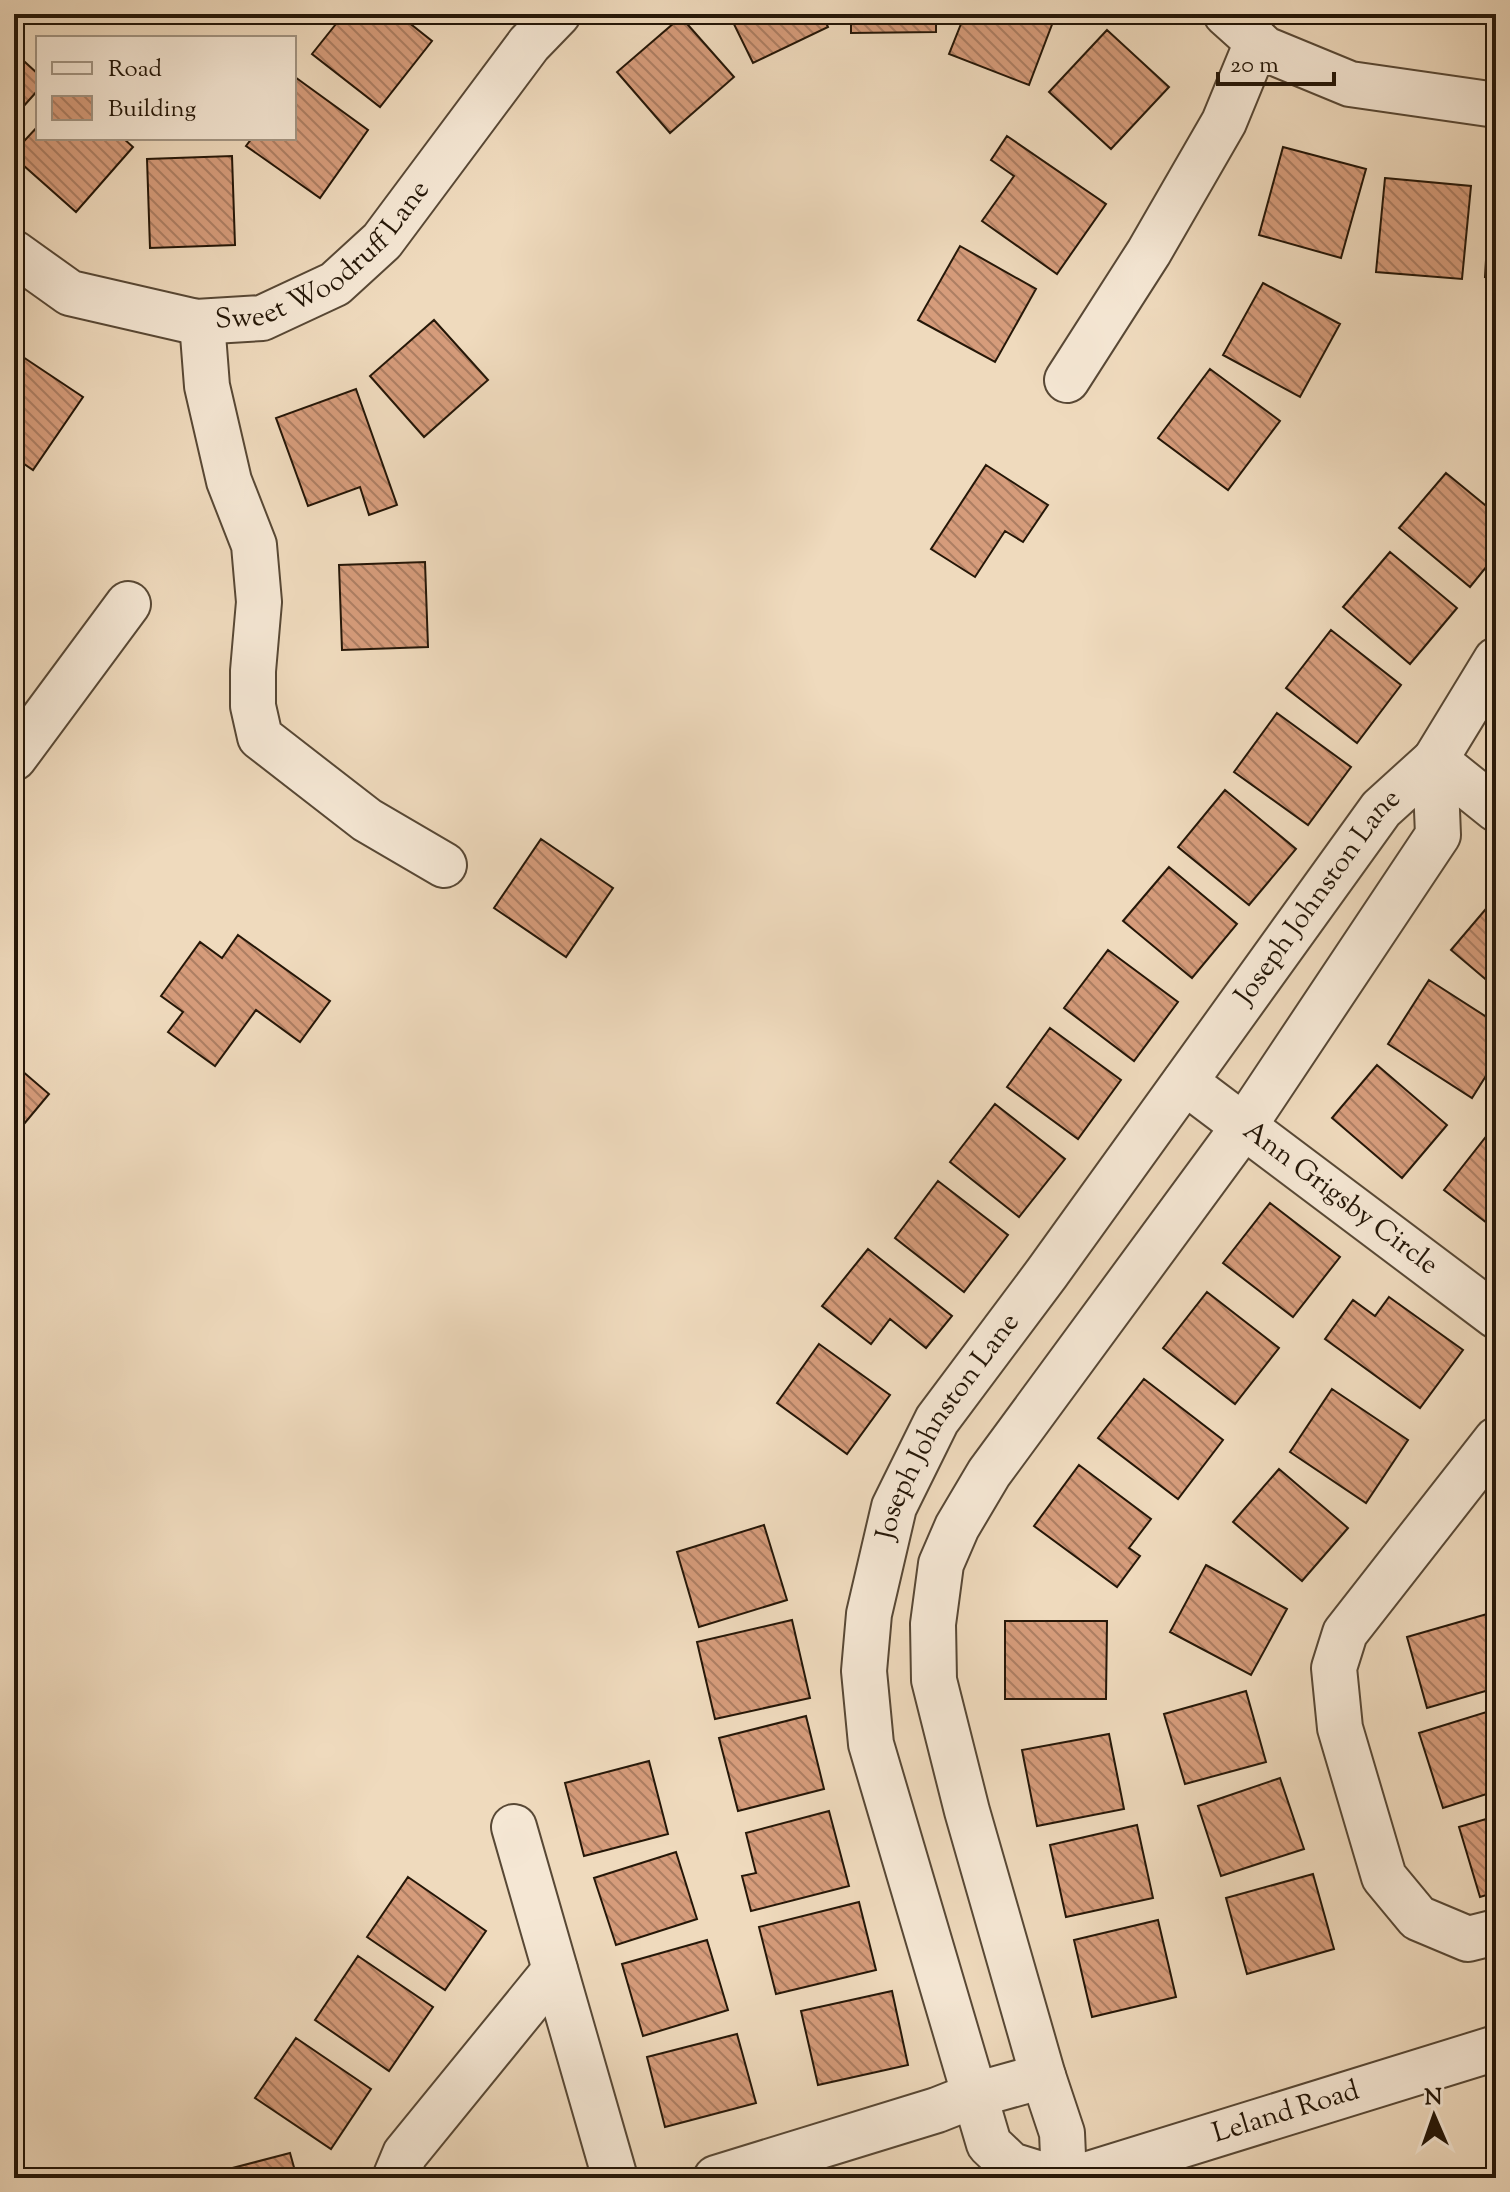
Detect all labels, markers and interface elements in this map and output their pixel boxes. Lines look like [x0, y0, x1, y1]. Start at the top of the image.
legend [36, 36, 296, 140]
scale bar [1218, 36, 1334, 86]
text: 20 m [1230, 49, 1279, 83]
text: Road [108, 53, 162, 87]
text: Building [108, 93, 197, 127]
street label: Sweet Woodruff Lane [214, 173, 440, 341]
street label: Joseph Johnston Lane [1225, 780, 1410, 1015]
street label: Ann Grigsby Circle [1234, 1112, 1446, 1285]
street label: Joseph Johnston Lane [866, 1305, 1030, 1546]
street label: Leland Road [1208, 2071, 1365, 2154]
north arrow [1394, 2076, 1474, 2156]
text: N [1424, 2083, 1443, 2115]

